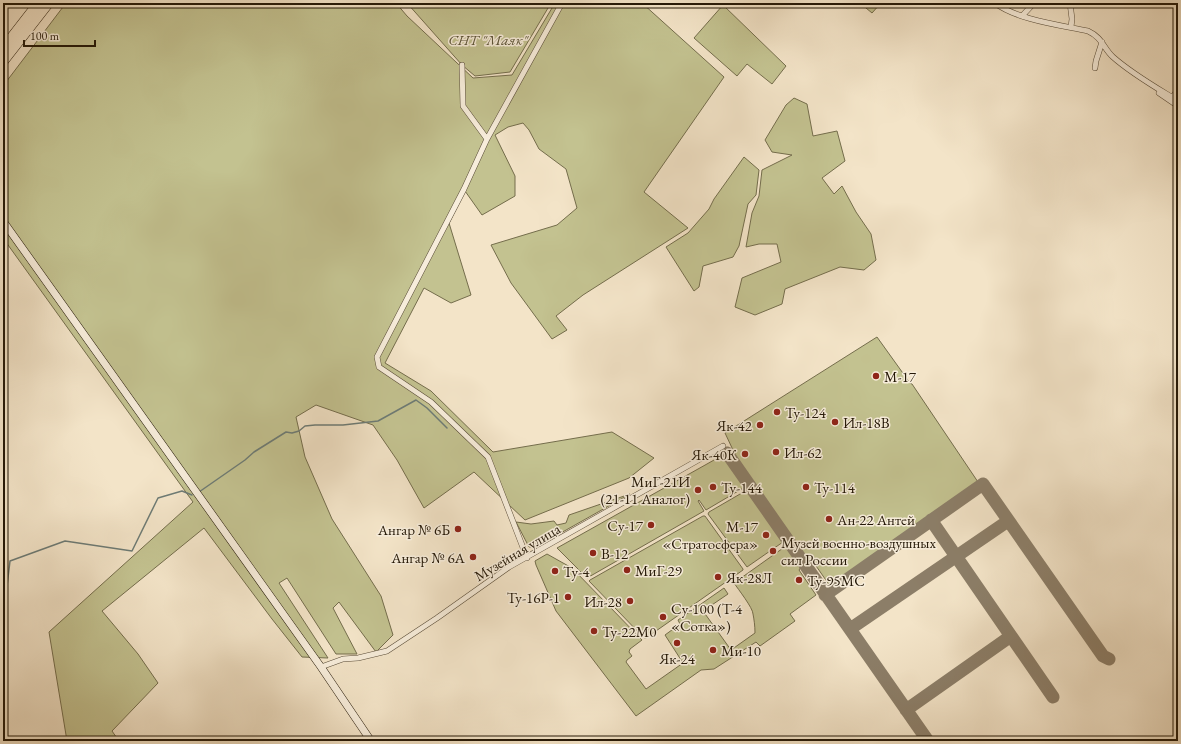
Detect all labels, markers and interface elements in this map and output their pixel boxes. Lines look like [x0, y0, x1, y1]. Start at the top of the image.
scale bar [24, 22, 95, 48]
text: 100 m [30, 28, 60, 44]
park label: СНТ "Маяк" [448, 30, 530, 49]
place label: М-17 [884, 367, 917, 386]
marker: М-17 [871, 371, 881, 381]
place label: Ту-124 [785, 403, 827, 422]
marker: Ту-124 [772, 407, 782, 417]
place label: Ил-18В [843, 413, 890, 432]
place label: Як-42 [715, 416, 753, 435]
marker: Ил-18В [830, 417, 840, 427]
marker: Як-42 [755, 420, 765, 430]
place label: Ил-62 [784, 443, 823, 462]
place label: Як-40К [690, 445, 737, 464]
marker: Ил-62 [771, 447, 781, 457]
marker: Як-40К [740, 449, 750, 459]
place label: МиГ-21И (21-11 Аналог) [601, 472, 690, 508]
place label: Ту-144 [721, 478, 763, 497]
place label: Ту-114 [814, 478, 856, 497]
marker: Ту-144 [708, 482, 718, 492]
marker: Ту-114 [801, 482, 811, 492]
marker: МиГ-21И (21-11 Аналог) [693, 485, 703, 495]
place label: Ан-22 Антей [836, 510, 915, 529]
marker: Ан-22 Антей [824, 514, 834, 524]
place label: Су-17 [607, 516, 644, 535]
place label: М-17 «Стратосфера» [662, 517, 759, 553]
street label: Музейная улица [470, 519, 564, 585]
place label: Ангар № 6Б [377, 520, 450, 539]
marker: Су-17 [646, 520, 656, 530]
marker: Ангар № 6Б [453, 524, 463, 534]
marker: М-17 «Стратосфера» [761, 530, 771, 540]
place label: Музей военно-воздушных сил России [781, 533, 936, 569]
place label: В-12 [601, 544, 629, 563]
marker: Музей военно-воздушных сил России [768, 546, 778, 556]
place label: Ангар № 6А [390, 548, 466, 567]
marker: В-12 [588, 548, 598, 558]
marker: Ангар № 6А [468, 552, 478, 562]
place label: МиГ-29 [635, 561, 682, 580]
place label: Ту-4 [563, 562, 590, 581]
marker: МиГ-29 [622, 565, 632, 575]
marker: Ту-4 [550, 566, 560, 576]
place label: Як-28Л [725, 568, 773, 587]
place label: Ту-95МС [807, 571, 865, 590]
marker: Як-28Л [713, 572, 723, 582]
marker: Ту-95МС [794, 575, 804, 585]
place label: Ту-16Р-1 [507, 588, 560, 607]
marker: Ту-16Р-1 [563, 592, 573, 602]
place label: Ил-28 [584, 592, 622, 611]
marker: Ил-28 [625, 596, 635, 606]
place label: Су-100 (Т-4 «Сотка») [671, 599, 743, 635]
marker: Су-100 (Т-4 «Сотка») [658, 612, 668, 622]
place label: Ту-22М0 [602, 622, 656, 641]
marker: Ту-22М0 [589, 626, 599, 636]
marker: Як-24 [672, 638, 682, 648]
place label: Ми-10 [721, 641, 761, 660]
marker: Ми-10 [708, 645, 718, 655]
place label: Як-24 [658, 649, 696, 668]

